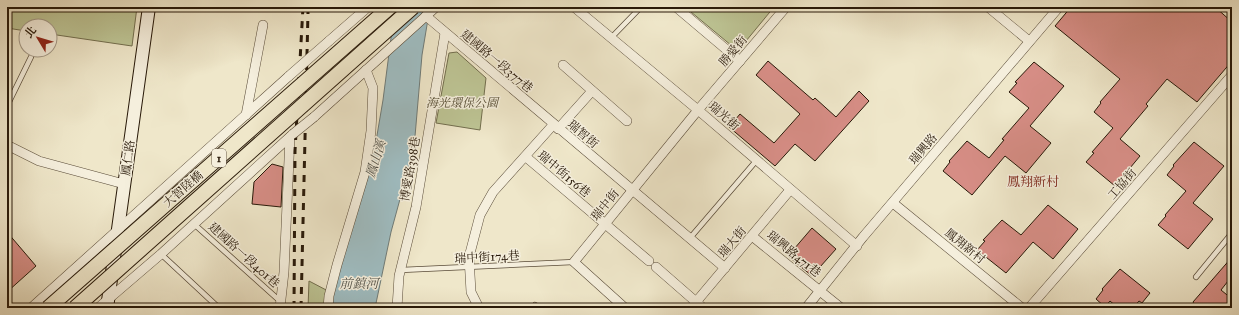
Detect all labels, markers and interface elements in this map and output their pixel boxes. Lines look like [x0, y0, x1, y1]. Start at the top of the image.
north arrow [18, 18, 58, 58]
text: 北 [22, 24, 39, 40]
street label: 建國路一段377巷 [458, 27, 536, 95]
street label: 勝愛街 [716, 32, 751, 69]
park label: 海光環保公園 [426, 96, 500, 110]
street label: 瑞光街 [706, 99, 743, 134]
street label: 瑞智街 [565, 117, 602, 152]
street label: 瑞興路 [906, 131, 940, 167]
street label: 博愛路398巷 [397, 135, 423, 203]
water label: 鳳山溪 [363, 136, 390, 180]
street label: 鳳仁路 [119, 139, 137, 177]
street label: 瑞中街156巷 [535, 148, 593, 200]
road number: 1 [212, 149, 226, 167]
street label: 工協街 [1105, 165, 1140, 202]
street label: 大智陸橋 [160, 168, 206, 210]
district label: 鳳翔新村 [1007, 174, 1059, 190]
street label: 瑞中街 [588, 186, 622, 223]
street label: 建國路一段401巷 [206, 220, 282, 290]
street label: 瑞大街 [715, 223, 750, 260]
street label: 鳳翔新村 [942, 225, 988, 267]
street label: 瑞興路471巷 [764, 228, 824, 280]
street label: 瑞中街174巷 [454, 248, 520, 266]
water label: 前鎮河 [339, 276, 380, 292]

